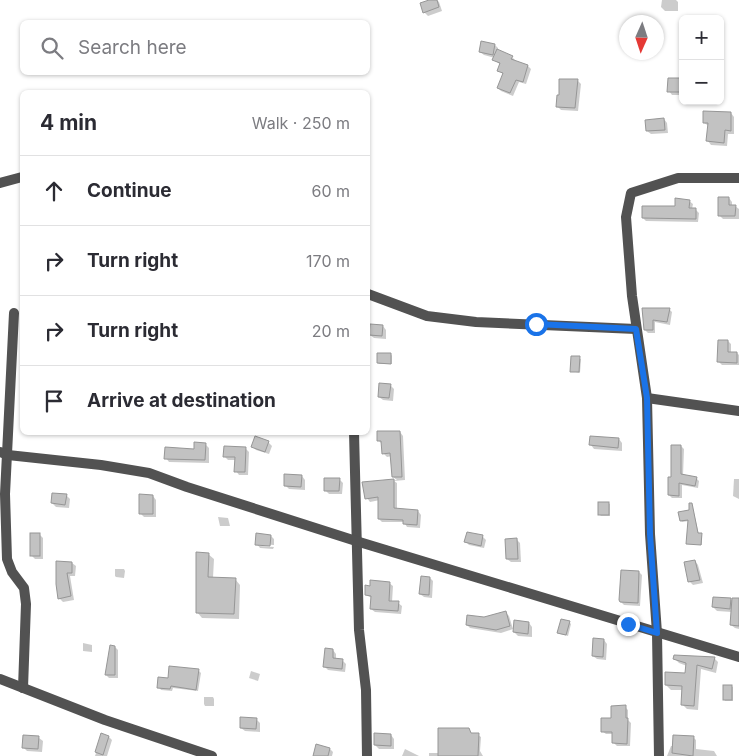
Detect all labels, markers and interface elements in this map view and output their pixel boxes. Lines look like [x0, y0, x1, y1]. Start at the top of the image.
north arrow [619, 15, 664, 60]
map controls [679, 15, 724, 105]
button: + [679, 15, 724, 60]
search box [20, 20, 370, 75]
icon: search [38, 34, 66, 62]
text: Search here [78, 36, 187, 59]
button: − [679, 60, 724, 105]
text: 4 min [40, 110, 97, 135]
text: Walk · 250 m [252, 113, 350, 133]
icon: ahead [40, 177, 68, 205]
text: Continue [87, 179, 172, 202]
text: 60 m [311, 181, 350, 201]
icon: right [40, 247, 68, 275]
text: Turn right [87, 249, 178, 272]
text: 170 m [306, 251, 350, 271]
route start [525, 313, 548, 336]
icon: right [40, 317, 68, 345]
text: Turn right [87, 319, 178, 342]
text: 20 m [312, 321, 350, 341]
icon: arrive [40, 387, 68, 415]
text: Arrive at destination [87, 389, 276, 412]
route end [617, 613, 640, 636]

